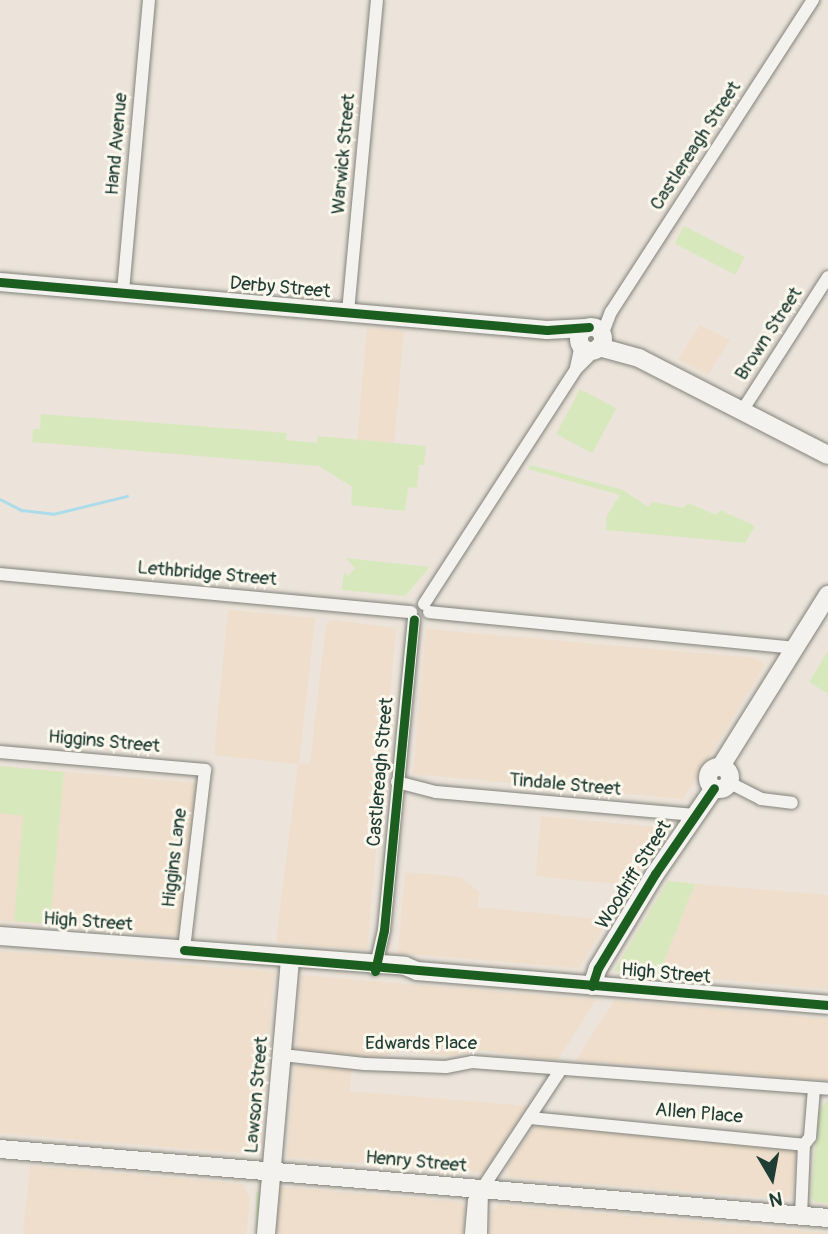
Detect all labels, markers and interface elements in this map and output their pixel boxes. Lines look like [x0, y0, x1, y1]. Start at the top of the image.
street label: Castlereagh Street [646, 77, 746, 215]
street label: Hand Avenue [101, 92, 133, 196]
street label: Warwick Street [327, 93, 361, 215]
street label: Derby Street [229, 272, 331, 304]
street label: Brown Street [730, 283, 808, 385]
street label: Lethbridge Street [136, 557, 278, 591]
street label: Castlereagh Street [363, 697, 399, 847]
street label: Higgins Street [47, 726, 161, 758]
street label: Tindale Street [508, 769, 622, 801]
street label: Higgins Lane [158, 807, 192, 909]
street label: Woodriff Street [591, 816, 677, 934]
street label: High Street [42, 907, 134, 937]
street label: High Street [620, 959, 712, 989]
street label: Edwards Place [365, 1033, 477, 1055]
street label: Lawson Street [241, 1036, 273, 1154]
street label: Allen Place [654, 1099, 744, 1129]
north arrow [737, 1143, 807, 1213]
street label: Henry Street [364, 1146, 468, 1178]
text: N [767, 1186, 784, 1212]

